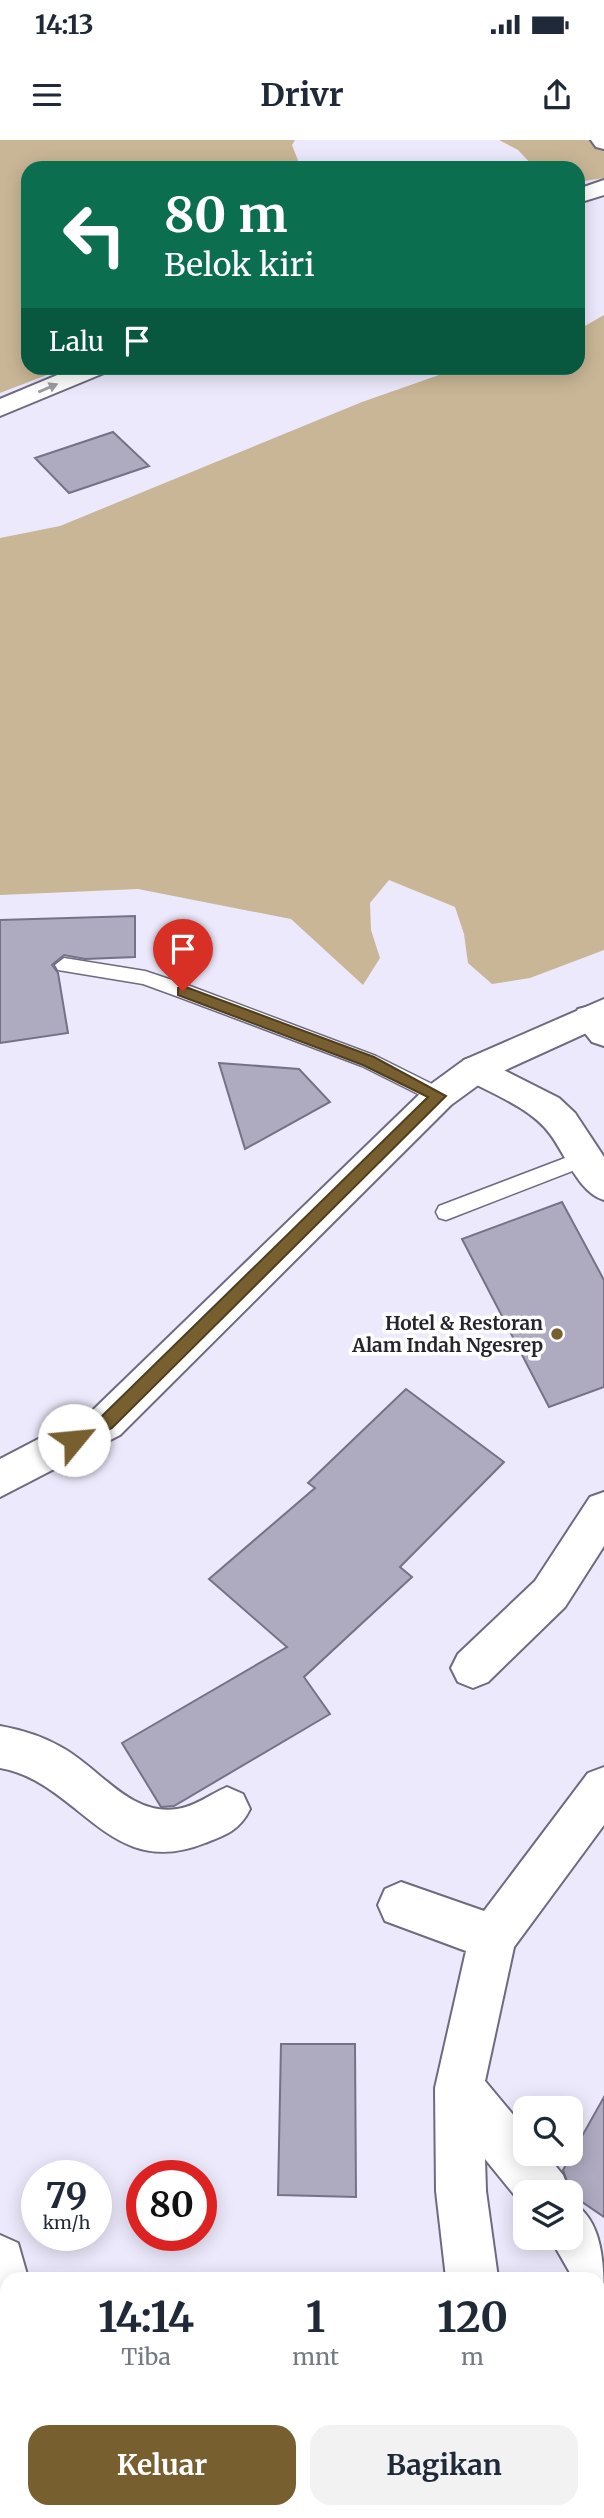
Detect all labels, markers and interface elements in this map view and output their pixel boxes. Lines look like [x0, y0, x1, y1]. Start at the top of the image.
text: 14:13 [35, 8, 94, 41]
text: Drivr [260, 75, 344, 115]
icon: menu [28, 76, 66, 114]
icon: share [538, 76, 576, 114]
text: 80 m [164, 184, 287, 245]
icon: left [49, 189, 140, 280]
text: Belok kiri [164, 245, 315, 285]
icon: arrive [118, 322, 156, 360]
text: Lalu [49, 325, 104, 358]
one-way arrow [37, 382, 58, 393]
pin [153, 919, 213, 991]
icon: arrive [164, 930, 202, 968]
place label: Hotel & Restoran Alam Indah Ngesrep [351, 1311, 543, 1357]
marker: Hotel & Restoran Alam Indah Ngesrep [549, 1326, 565, 1342]
position arrow [37, 1403, 111, 1477]
map controls [513, 2096, 583, 2250]
button: search [513, 2096, 583, 2166]
speed limit sign: 80 [126, 2160, 217, 2251]
text: 79 [46, 2174, 87, 2218]
button: layers [513, 2180, 583, 2250]
text: km/h [43, 2211, 90, 2234]
text: 14:14 [98, 2291, 194, 2343]
text: 1 [306, 2291, 325, 2343]
text: 120 [437, 2291, 508, 2343]
text: Tiba [121, 2342, 171, 2371]
text: mnt [292, 2342, 339, 2371]
text: m [461, 2342, 484, 2371]
button: Keluar [28, 2425, 296, 2505]
button: Bagikan [310, 2425, 578, 2505]

